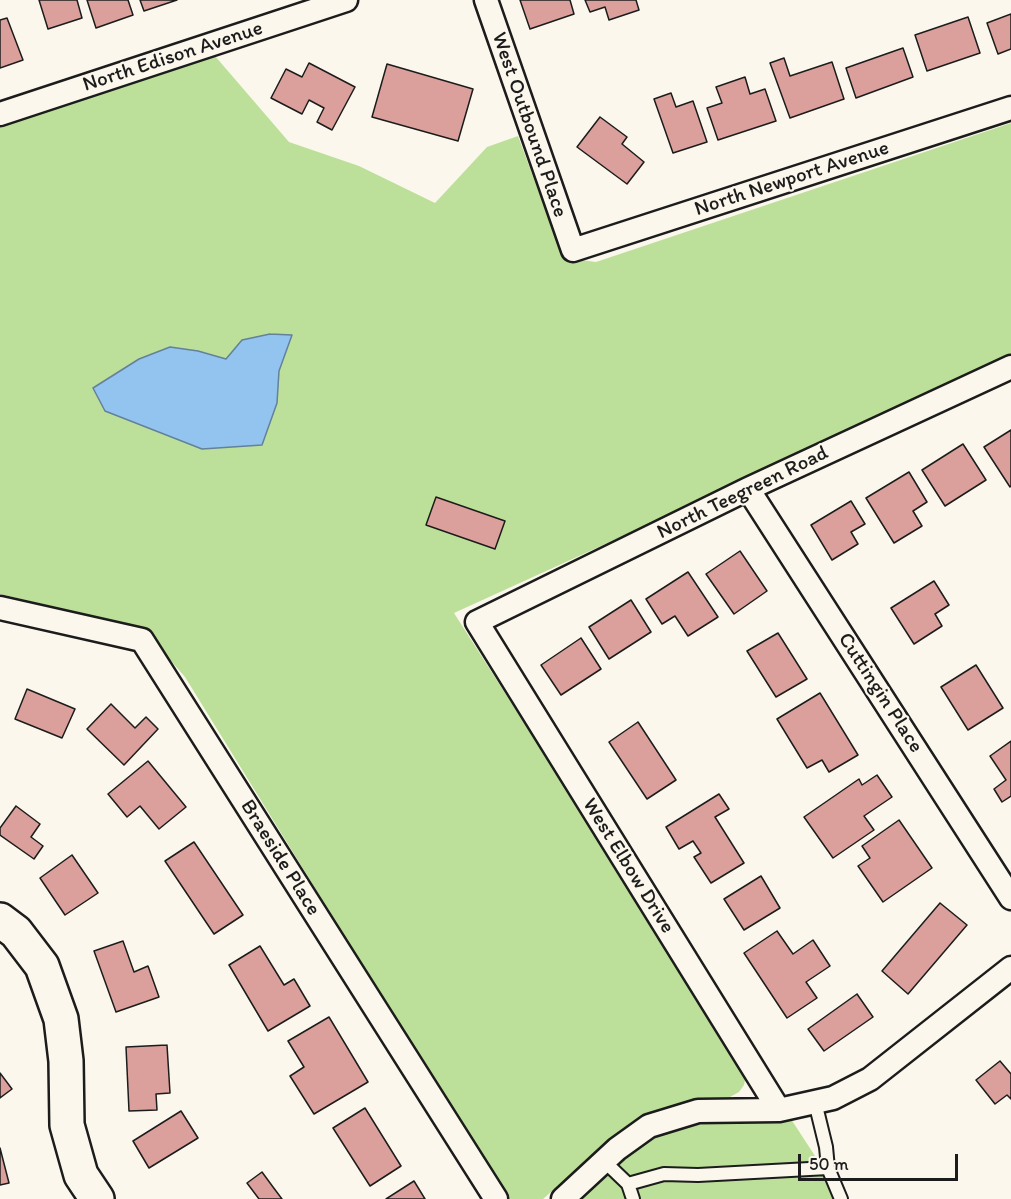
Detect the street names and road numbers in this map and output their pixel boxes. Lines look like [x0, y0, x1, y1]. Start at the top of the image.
street label: North Edison Avenue [80, 16, 266, 98]
street label: West Outbound Place [486, 29, 572, 221]
street label: North Newport Avenue [692, 136, 892, 222]
street label: North Teegreen Road [653, 441, 833, 545]
street label: Cuttingin Place [832, 628, 928, 758]
street label: West Elbow Drive [576, 794, 680, 938]
street label: Braeside Place [234, 795, 326, 921]

